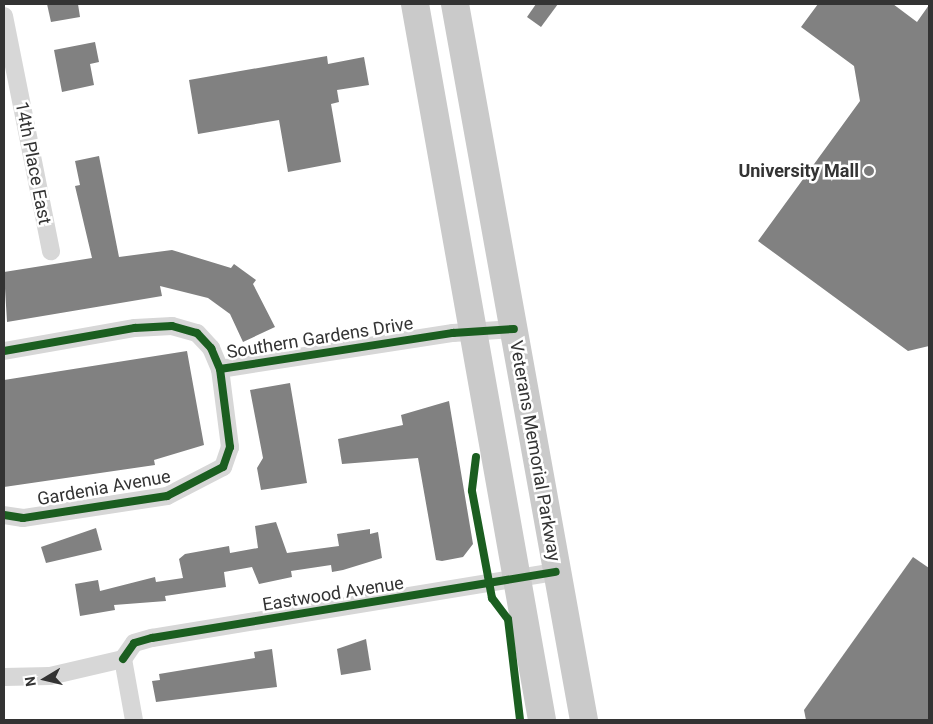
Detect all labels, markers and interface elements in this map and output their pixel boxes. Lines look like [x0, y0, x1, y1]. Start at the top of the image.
street label: 14th Place East [11, 100, 55, 226]
place label: University Mall [738, 160, 859, 182]
marker: University Mall [863, 165, 875, 177]
street label: Southern Gardens Drive [225, 313, 415, 363]
street label: Veterans Memorial Parkway [505, 339, 565, 563]
street label: Gardenia Avenue [36, 466, 172, 510]
street label: Eastwood Avenue [261, 572, 405, 616]
north arrow [20, 654, 70, 704]
text: N [22, 675, 39, 687]

